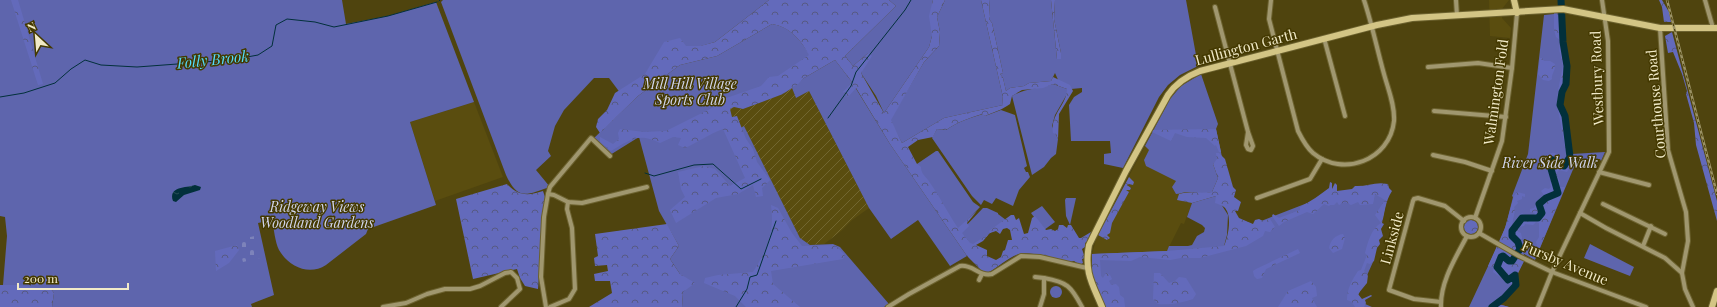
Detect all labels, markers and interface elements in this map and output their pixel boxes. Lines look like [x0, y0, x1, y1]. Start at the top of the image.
north arrow [16, 16, 56, 56]
text: N [25, 18, 38, 35]
street label: Lullington Garth [1193, 24, 1300, 69]
street label: Westbury Road [1585, 31, 1608, 126]
street label: Walmington Fold [1479, 38, 1512, 147]
water label: Folly Brook [175, 45, 250, 73]
street label: Courthouse Road [1641, 49, 1670, 159]
park label: Mill Hill Village Sports Club [642, 74, 737, 109]
park label: River Side Walk [1501, 153, 1598, 172]
park label: Ridgeway Views Woodland Gardens [260, 197, 374, 232]
street label: Linkside [1375, 209, 1408, 266]
street label: Fursby Avenue [1519, 236, 1611, 289]
scale bar [18, 265, 128, 291]
text: 200 m [24, 270, 58, 286]

